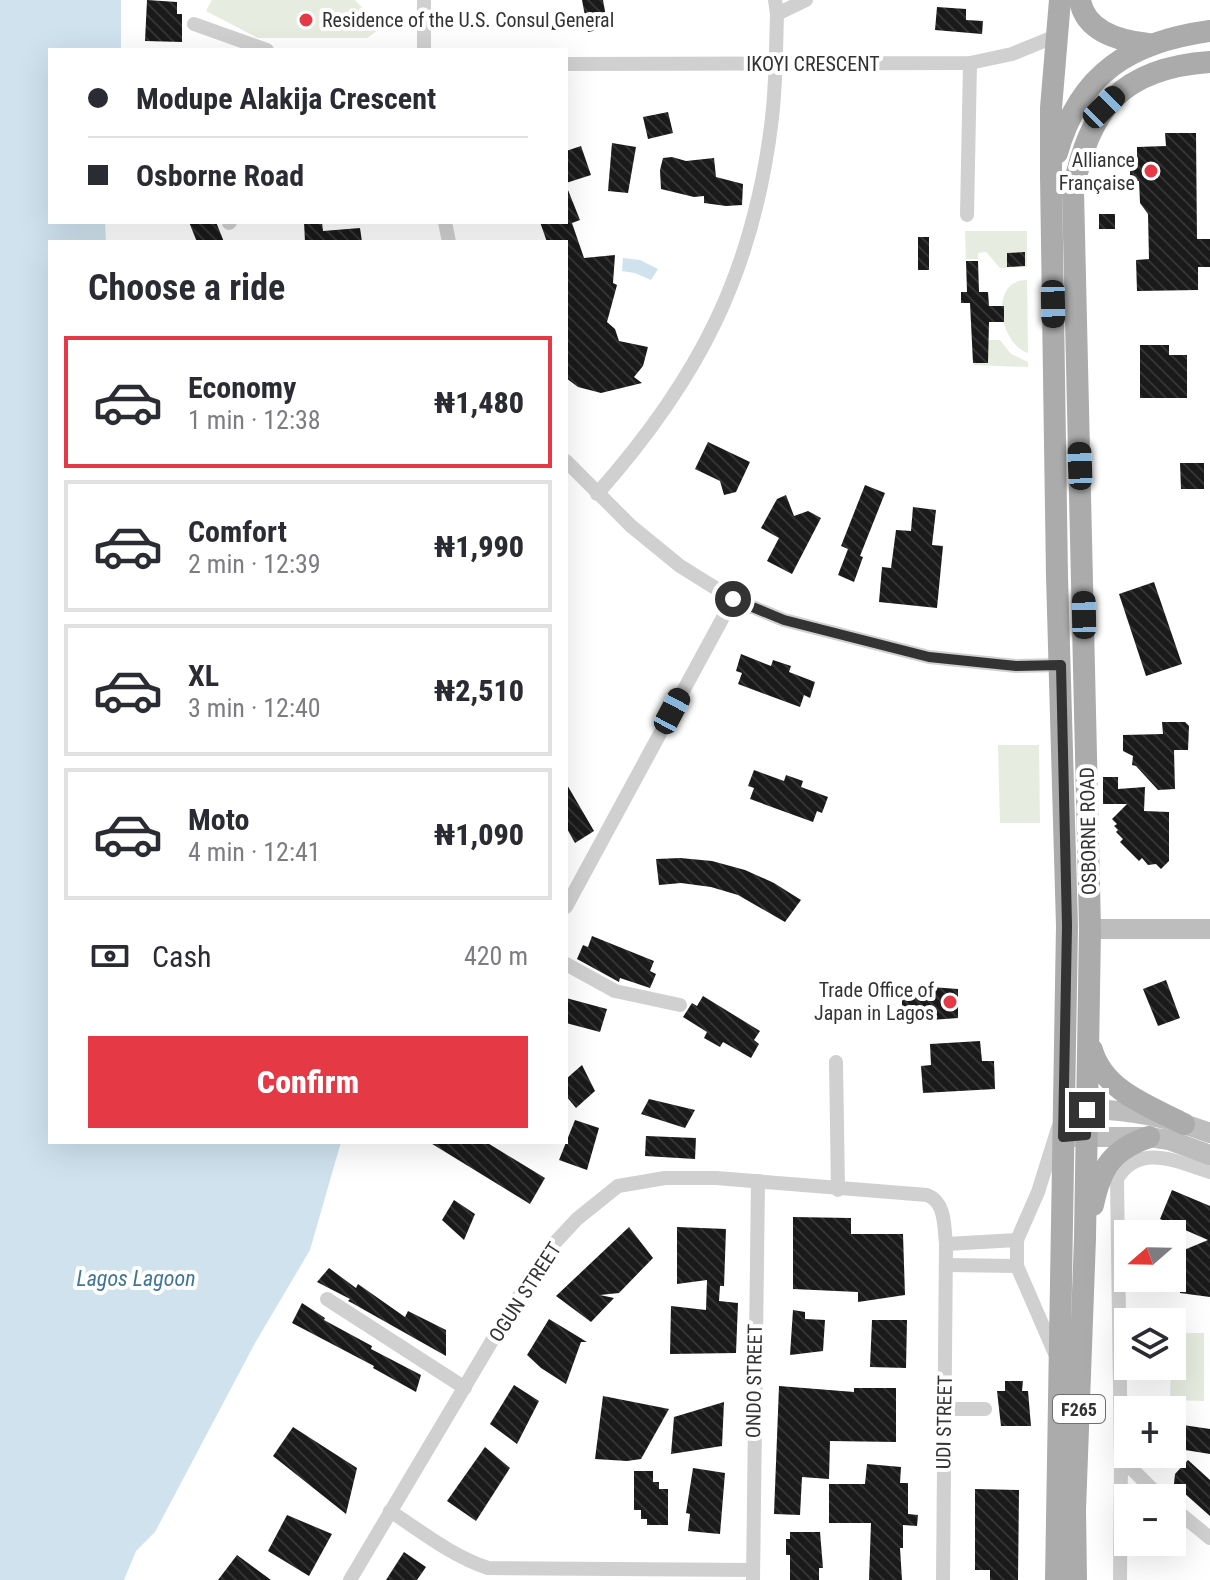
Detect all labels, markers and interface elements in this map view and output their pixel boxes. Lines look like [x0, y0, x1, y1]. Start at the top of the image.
place label: Residence of the U.S. Consul General [322, 8, 614, 32]
marker: Residence of the U.S. Consul General [297, 11, 315, 29]
street label: IKOYI CRESCENT [746, 52, 880, 76]
text: Modupe Alakija Crescent [136, 81, 436, 116]
car [1079, 82, 1129, 132]
place label: Alliance Française [1059, 148, 1135, 195]
text: Osborne Road [136, 158, 304, 193]
marker: Alliance Française [1142, 162, 1160, 180]
text: Choose a ride [88, 267, 285, 309]
car [1041, 280, 1065, 328]
icon: car [92, 366, 164, 438]
text: Economy [188, 370, 296, 405]
text: ₦1,480 [434, 385, 524, 420]
text: 1 min · 12:38 [188, 405, 321, 435]
car [1067, 442, 1093, 490]
icon: car [92, 510, 164, 582]
text: Comfort [188, 514, 287, 549]
text: ₦1,990 [434, 529, 524, 564]
text: 2 min · 12:39 [188, 549, 321, 579]
route start [715, 581, 751, 617]
car [1072, 591, 1096, 639]
icon: car [92, 654, 164, 726]
text: XL [188, 658, 219, 693]
text: ₦2,510 [434, 673, 524, 708]
car [650, 684, 694, 738]
text: 3 min · 12:40 [188, 693, 321, 723]
street label: OSBORNE ROAD [1075, 767, 1101, 895]
icon: car [92, 798, 164, 870]
text: Moto [188, 802, 249, 837]
text: ₦1,090 [434, 817, 524, 852]
text: 4 min · 12:41 [188, 837, 321, 867]
icon: cash [88, 934, 132, 978]
text: Cash [152, 939, 212, 974]
text: 420 m [464, 941, 528, 971]
place label: Trade Office of Japan in Lagos [814, 978, 935, 1025]
marker: Trade Office of Japan in Lagos [941, 993, 959, 1011]
button: Confirm [88, 1036, 528, 1128]
route end [1069, 1092, 1105, 1128]
north arrow [1114, 1220, 1186, 1292]
map controls [1114, 1220, 1186, 1556]
street label: OGUN STREET [484, 1238, 566, 1346]
water label: Lagos Lagoon [76, 1266, 196, 1291]
button: layers [1114, 1308, 1186, 1380]
street label: ONDO STREET [741, 1324, 767, 1438]
street label: UDI STREET [931, 1375, 957, 1469]
road number: F265 [1053, 1395, 1105, 1423]
button: + [1114, 1396, 1186, 1468]
button: − [1114, 1484, 1186, 1556]

